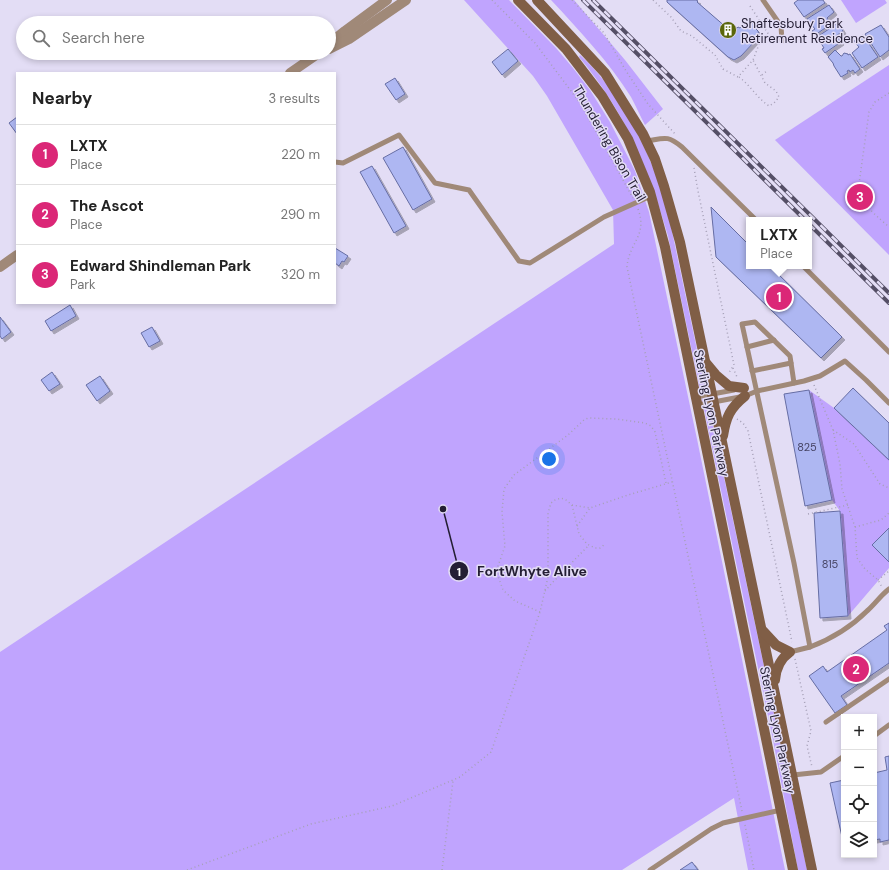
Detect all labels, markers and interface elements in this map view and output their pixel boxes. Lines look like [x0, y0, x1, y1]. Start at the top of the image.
place label: Shaftesbury Park Retirement Residence [741, 15, 873, 47]
search box [16, 16, 336, 60]
building icon: Shaftesbury Park Retirement Residence [718, 20, 738, 40]
icon: search [30, 27, 52, 49]
text: Search here [62, 28, 145, 48]
street label: Thundering Bison Trail [569, 82, 650, 205]
text: Nearby [32, 87, 92, 109]
text: 3 results [268, 90, 320, 107]
text: LXTX [70, 136, 107, 156]
text: 1 [43, 146, 47, 163]
text: 220 m [281, 146, 320, 163]
text: Place [70, 156, 102, 173]
pin: 3 [847, 182, 873, 212]
text: The Ascot [70, 196, 144, 216]
text: 2 [41, 206, 49, 223]
text: 290 m [281, 206, 320, 223]
text: Place [70, 216, 102, 233]
popup [746, 217, 812, 269]
text: LXTX [760, 225, 798, 245]
text: Place [760, 245, 793, 262]
text: Edward Shindleman Park [70, 256, 251, 276]
text: 3 [41, 266, 49, 283]
text: 320 m [281, 266, 320, 283]
text: Park [70, 276, 96, 293]
pin: 1 [766, 282, 792, 312]
street label: Sterling Lyon Parkway [690, 348, 733, 478]
house number: 825 [797, 440, 817, 454]
your location [539, 449, 559, 469]
house number: 815 [822, 557, 839, 571]
callout: FortWhyte Alive [449, 558, 595, 584]
text: FortWhyte Alive [477, 562, 587, 580]
text: 1 [457, 564, 461, 580]
pin: 2 [843, 654, 869, 684]
street label: Sterling Lyon Parkway [756, 665, 799, 795]
map controls [841, 714, 877, 858]
button: + [841, 714, 877, 750]
button: − [841, 750, 877, 786]
button: locate [841, 786, 877, 822]
button: layers [841, 822, 877, 858]

